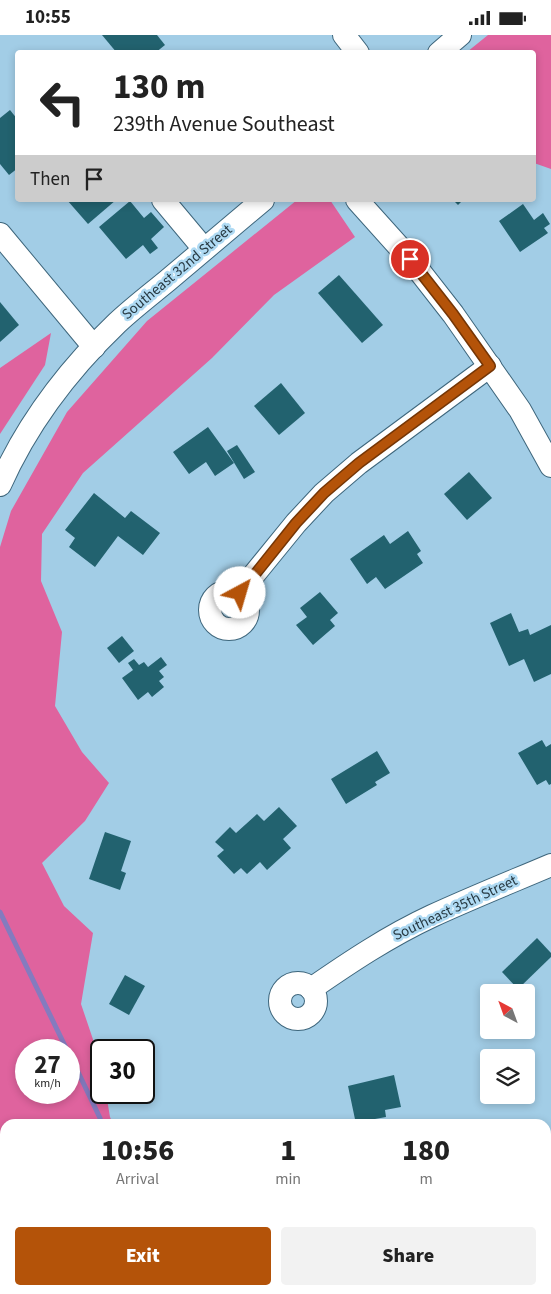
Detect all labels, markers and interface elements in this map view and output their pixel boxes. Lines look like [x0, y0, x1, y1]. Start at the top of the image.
text: 10:55 [25, 4, 71, 31]
text: 130 m [113, 62, 205, 112]
icon: left [30, 70, 95, 135]
text: 239th Avenue Southeast [113, 108, 335, 140]
icon: arrive [80, 165, 108, 193]
text: Then [30, 166, 70, 193]
street label: Southeast 32nd Street [117, 219, 237, 325]
pin [389, 238, 431, 280]
icon: arrive [396, 245, 424, 273]
position arrow [213, 566, 265, 618]
street label: Southeast 35th Street [389, 870, 521, 946]
north arrow [480, 984, 535, 1039]
map controls [480, 984, 535, 1104]
speed limit sign: 30 [90, 1039, 155, 1104]
text: 27 [34, 1047, 61, 1083]
button: layers [480, 1049, 535, 1104]
text: km/h [34, 1075, 61, 1092]
text: 10:56 [101, 1129, 174, 1172]
text: 1 [280, 1129, 296, 1172]
text: 180 [402, 1129, 450, 1172]
text: Arrival [116, 1168, 159, 1190]
text: min [275, 1168, 301, 1190]
text: m [419, 1168, 433, 1190]
button: Exit [15, 1227, 271, 1285]
button: Share [281, 1227, 536, 1285]

